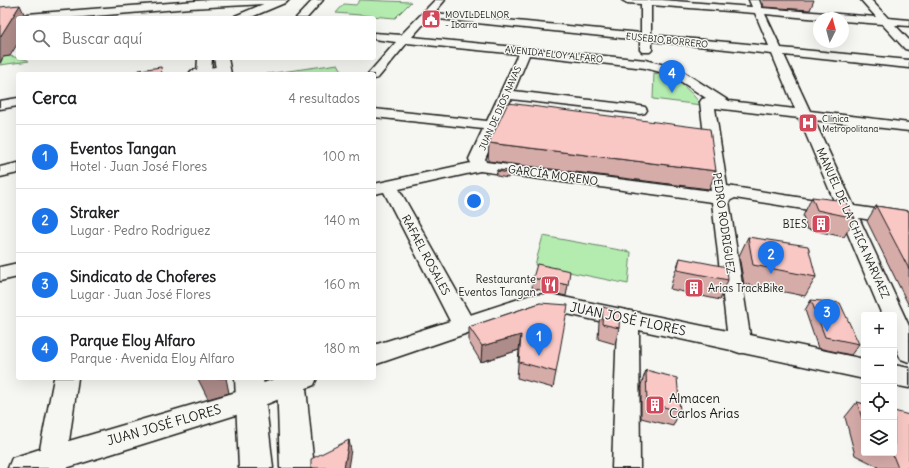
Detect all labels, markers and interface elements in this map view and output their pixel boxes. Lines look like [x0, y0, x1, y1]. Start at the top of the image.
public building icon: MOVILDELNOR - Ibarra [420, 8, 442, 30]
place label: MOVILDELNOR - Ibarra [445, 9, 509, 30]
north arrow [813, 12, 849, 48]
search box [16, 16, 376, 60]
icon: search [30, 27, 52, 49]
text: Buscar aquí [62, 29, 142, 48]
street label: EUSEBIO BORRERO [625, 30, 709, 50]
street label: AVENIDA ELOY ALFARO [504, 43, 604, 65]
pin: 4 [659, 60, 685, 93]
street label: JUAN DE DIOS NAVAS [477, 64, 523, 152]
text: Cerca [32, 87, 77, 109]
text: 4 resultados [288, 90, 360, 107]
hospital icon: Clínica Metropolitana [797, 112, 819, 134]
place label: Clínica Metropolitana [822, 113, 879, 134]
text: Eventos Tangan [70, 139, 176, 158]
street label: MANUEL DE LA CHICA NARVAEZ [813, 146, 893, 300]
text: 1 [42, 148, 48, 165]
text: 100 m [323, 148, 360, 165]
text: Hotel · Juan José Flores [70, 158, 207, 175]
street label: GARCÍA MORENO [507, 161, 599, 188]
street label: PEDRO RODRIGUEZ [710, 172, 738, 274]
your location [464, 191, 484, 211]
text: Straker [70, 203, 119, 222]
text: 2 [41, 212, 49, 229]
text: 140 m [324, 212, 360, 229]
street label: RAFAEL ROSALES [399, 212, 453, 298]
building icon: BIES [810, 213, 832, 235]
place label: BIES [783, 217, 807, 231]
text: Lugar · Pedro Rodriguez [70, 222, 210, 239]
pin: 2 [758, 241, 784, 274]
text: Sindicato de Choferes [70, 267, 216, 286]
place label: Restaurante Eventos Tangan [458, 272, 536, 299]
restaurant icon: Restaurante Eventos Tangan [539, 274, 561, 296]
text: 3 [41, 276, 49, 293]
text: 160 m [324, 276, 360, 293]
building icon: Arias TrackBike [683, 277, 705, 299]
place label: Arias TrackBike [708, 281, 784, 295]
text: Lugar · Juan José Flores [70, 286, 211, 303]
street label: JUAN JOSÉ FLORES [569, 297, 688, 340]
pin: 3 [814, 299, 840, 332]
map controls [861, 312, 897, 456]
button: + [861, 312, 897, 348]
pin: 1 [526, 323, 552, 356]
text: Parque Eloy Alfaro [70, 331, 195, 350]
text: 4 [41, 340, 49, 357]
text: 180 m [324, 340, 360, 357]
button: − [861, 348, 897, 384]
text: Parque · Avenida Eloy Alfaro [70, 350, 235, 367]
button: locate [861, 384, 897, 420]
place label: Almacen Carlos Arias [669, 390, 739, 422]
building icon: Almacen Carlos Arias [644, 394, 666, 416]
street label: JUAN JOSÉ FLORES [105, 400, 223, 449]
button: layers [861, 420, 897, 456]

